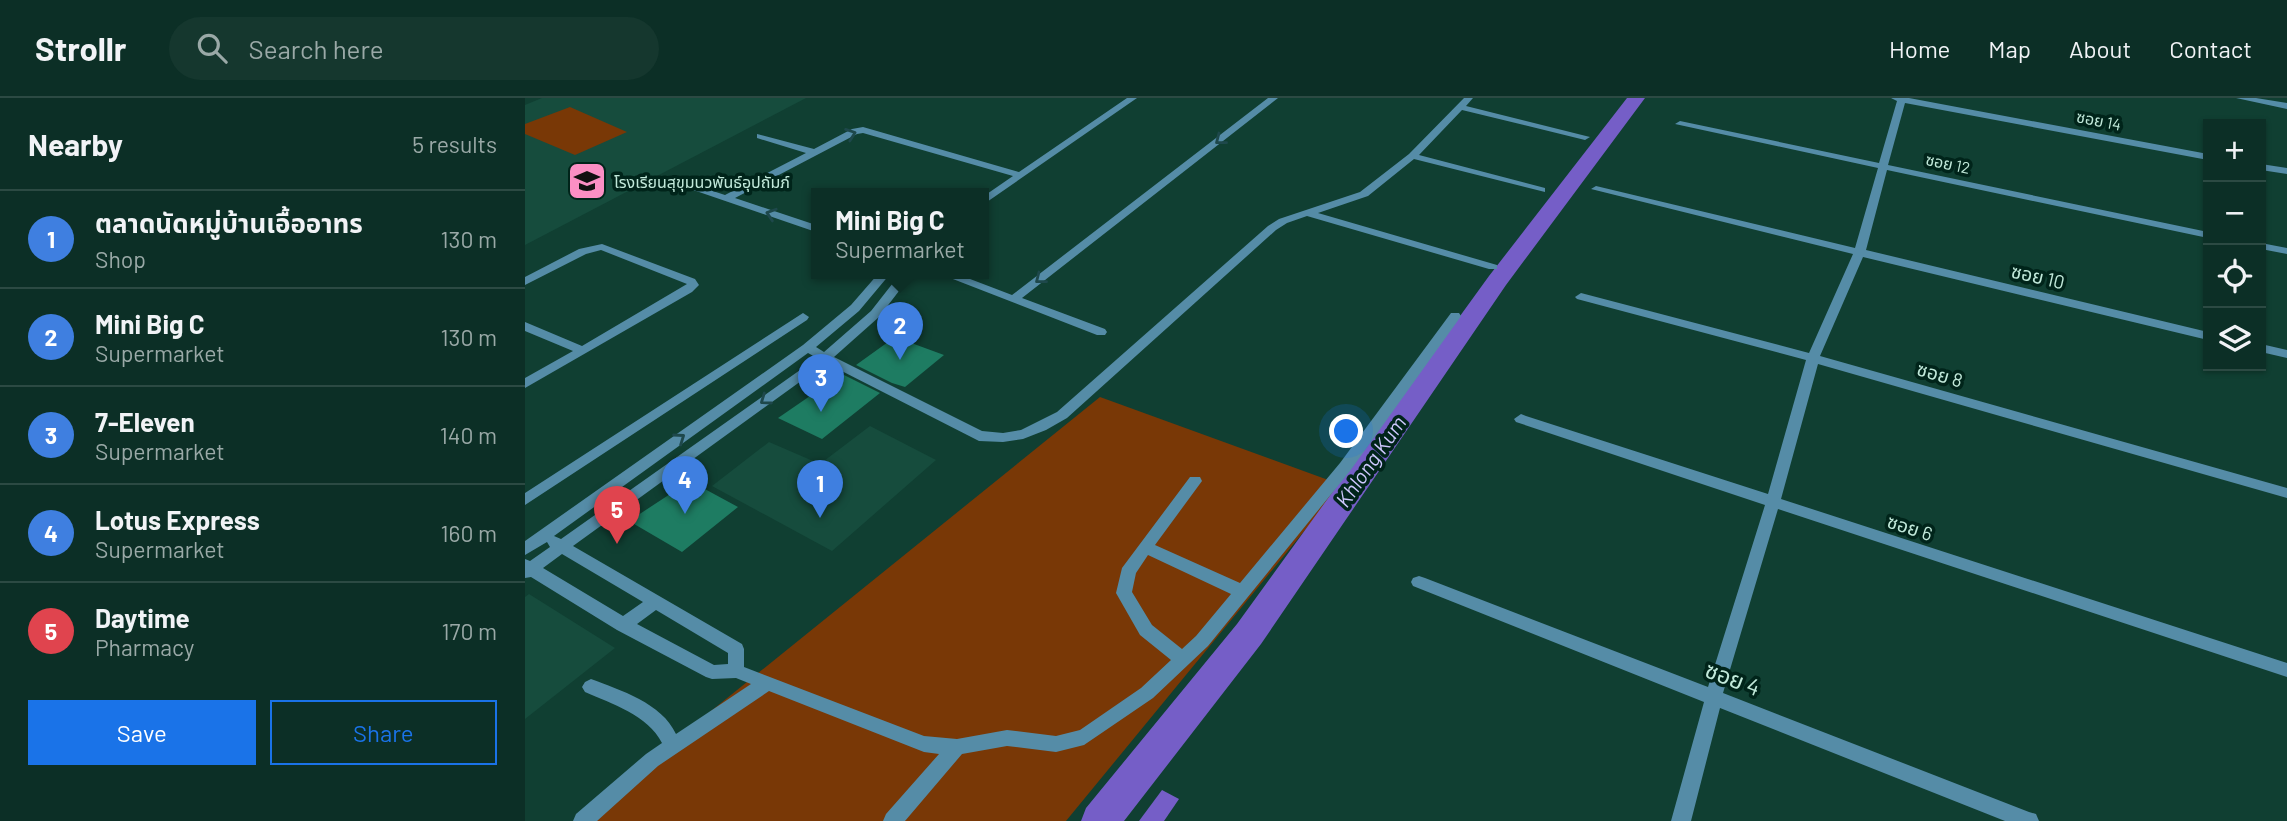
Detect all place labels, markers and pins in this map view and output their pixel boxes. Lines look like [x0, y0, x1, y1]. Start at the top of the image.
school or university icon: โรงเรียนสุขุมนวพันธ์อุปถัมภ์ [566, 160, 608, 202]
place label: โรงเรียนสุขุมนวพันธ์อุปถัมภ์ [614, 172, 790, 192]
pin: 2 [877, 302, 923, 360]
pin: 3 [798, 354, 844, 412]
pin: 4 [662, 456, 708, 514]
pin: 1 [797, 460, 843, 518]
pin: 5 [594, 486, 640, 544]

